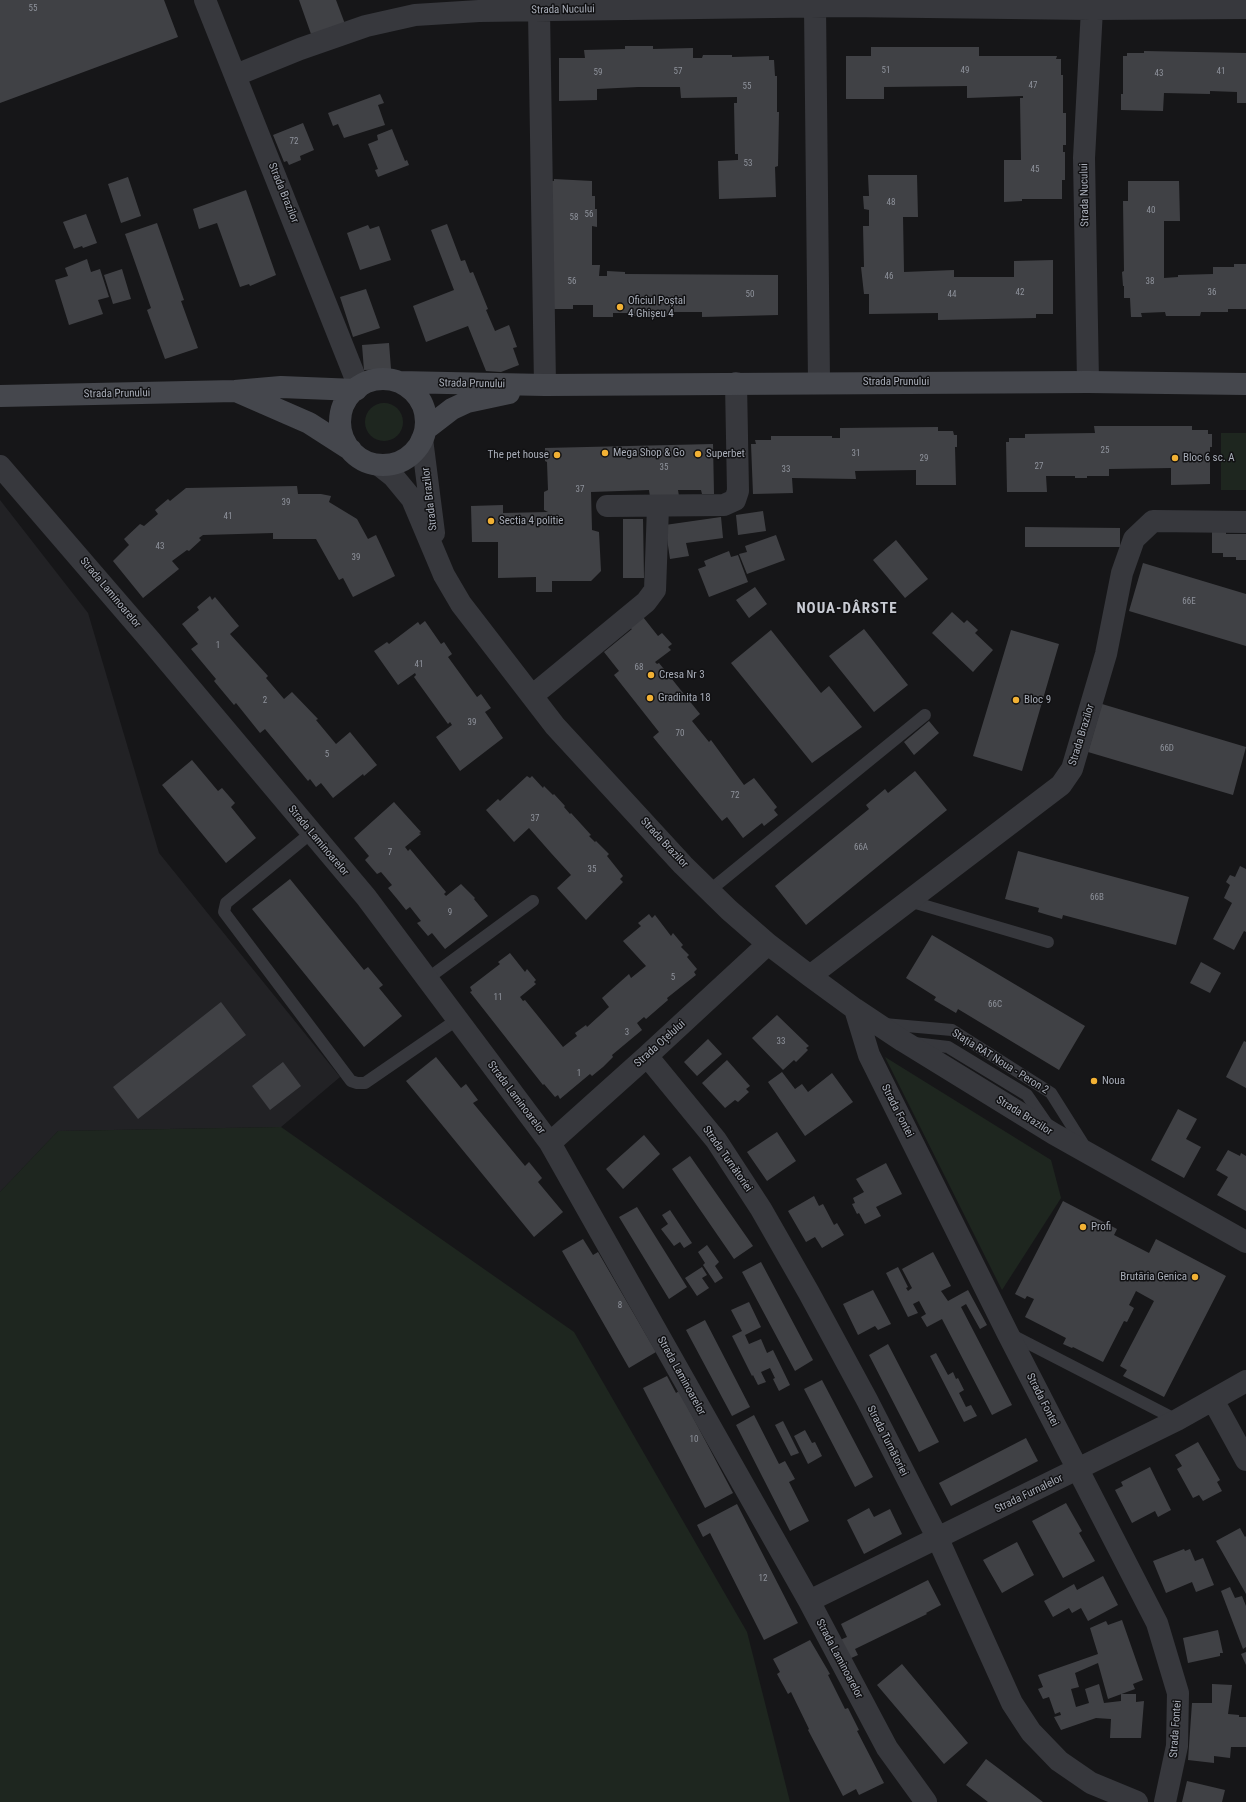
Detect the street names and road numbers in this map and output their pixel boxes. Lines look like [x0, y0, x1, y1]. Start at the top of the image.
street label: Strada Nucului [531, 3, 595, 17]
street label: Strada Brazilor [265, 161, 301, 225]
street label: Strada Nucului [1078, 163, 1092, 227]
street label: Strada Prunului [863, 375, 929, 389]
street label: Strada Prunului [439, 377, 505, 391]
street label: Strada Prunului [84, 387, 150, 401]
street label: Strada Brazilor [420, 467, 440, 531]
street label: Strada Laminoarelor [77, 555, 143, 631]
street label: Strada Brazilor [1066, 703, 1098, 767]
street label: Strada Laminoarelor [285, 803, 351, 879]
street label: Strada Brazilor [637, 815, 691, 871]
street label: Strada Oțelului [632, 1018, 688, 1070]
street label: Stația RAT Noua - Peron 2 [949, 1027, 1051, 1097]
street label: Strada Laminoarelor [484, 1059, 548, 1137]
street label: Strada Fontei [878, 1082, 916, 1140]
street label: Strada Brazilor [993, 1094, 1055, 1138]
street label: Strada Turnătoriei [699, 1124, 755, 1194]
street label: Strada Laminoarelor [654, 1334, 708, 1418]
street label: Strada Fontei [1023, 1371, 1061, 1429]
street label: Strada Turnătoriei [864, 1404, 910, 1478]
street label: Strada Furnalelor [993, 1472, 1065, 1516]
street label: Strada Laminoarelor [813, 1617, 865, 1701]
street label: Strada Fontei [1167, 1700, 1185, 1758]

